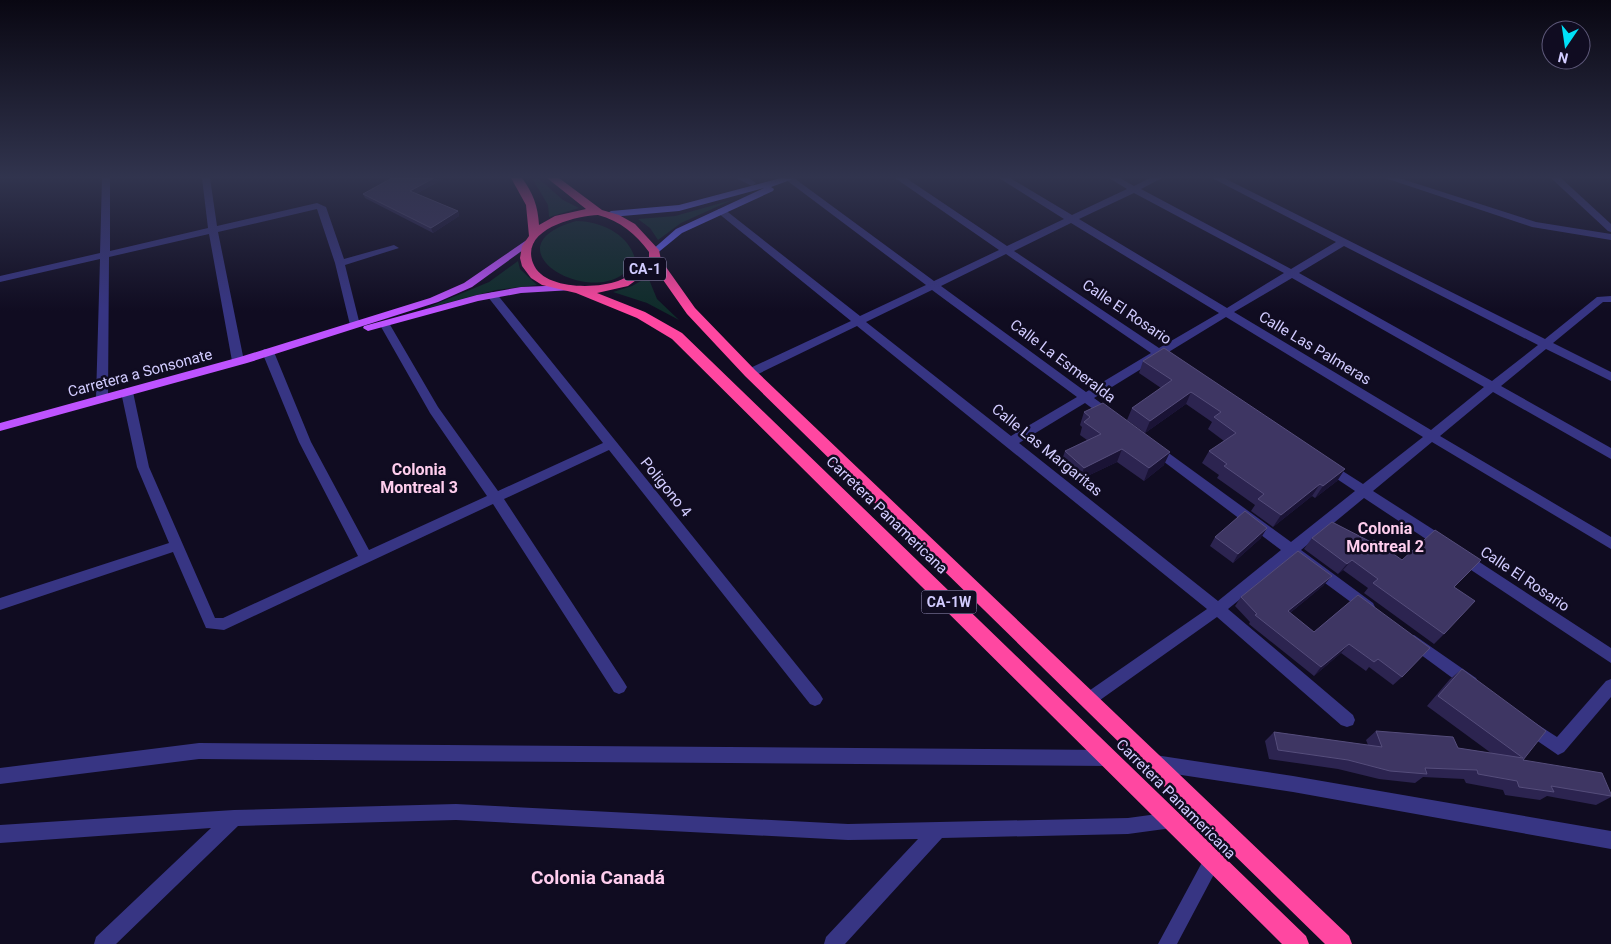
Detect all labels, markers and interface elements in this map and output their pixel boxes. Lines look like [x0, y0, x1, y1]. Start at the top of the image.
north arrow [1541, 20, 1591, 70]
text: N [1556, 49, 1570, 67]
road number: CA-1 [624, 258, 666, 280]
street label: Calle El Rosario [1079, 276, 1175, 348]
street label: Calle Las Palmeras [1256, 307, 1374, 389]
street label: Calle La Esmeralda [1007, 315, 1119, 407]
street label: Carretera a Sonsonate [66, 345, 214, 401]
street label: Calle Las Margaritas [988, 400, 1106, 500]
street label: Carretera Panamericana [823, 452, 951, 578]
street label: Poligono 4 [637, 454, 696, 521]
district label: Colonia Montreal 3 [380, 460, 458, 497]
district label: Colonia Montreal 2 [1346, 519, 1424, 556]
street label: Calle El Rosario [1477, 543, 1573, 615]
road number: CA-1W [922, 590, 976, 614]
street label: Carretera Panamericana [1112, 735, 1240, 863]
district label: Colonia Canadá [531, 866, 665, 889]

